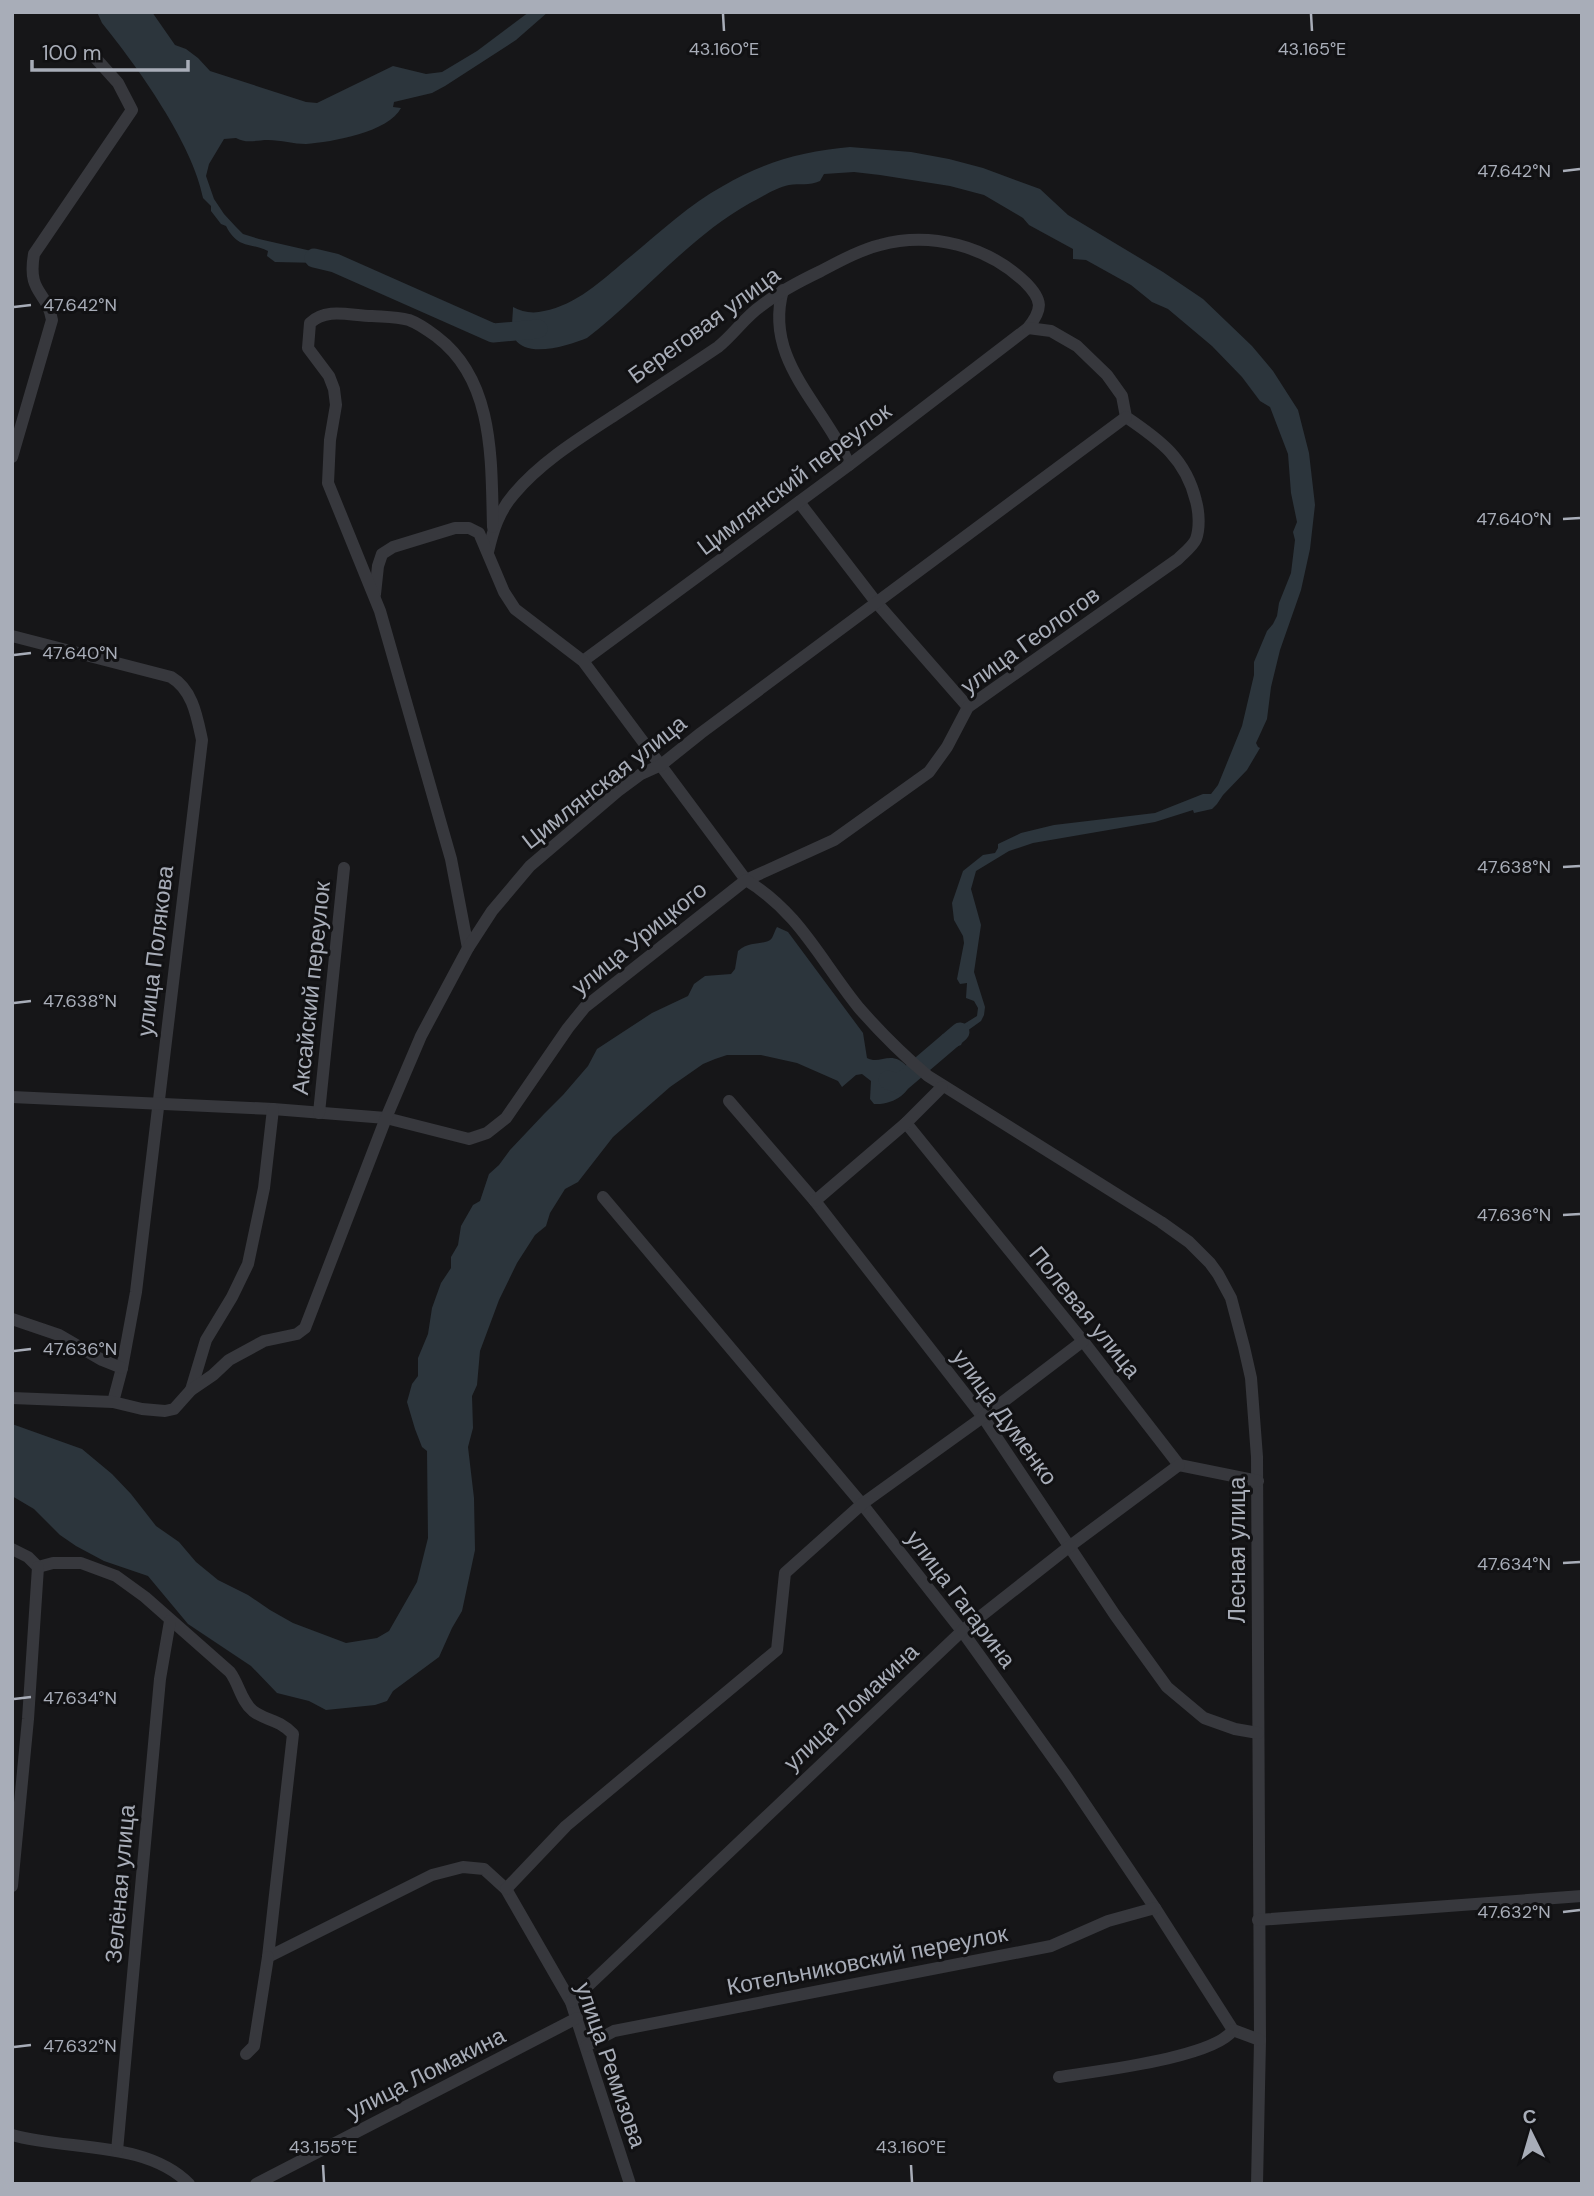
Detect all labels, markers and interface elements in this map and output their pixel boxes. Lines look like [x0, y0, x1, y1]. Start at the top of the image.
scale bar [32, 28, 187, 72]
text: 43.160°E [689, 37, 759, 61]
text: 43.165°E [1278, 37, 1346, 61]
text: 100 m [42, 39, 102, 67]
text: 47.642°N [1477, 159, 1551, 183]
street label: Береговая улица [622, 260, 786, 390]
text: 47.642°N [43, 293, 117, 317]
street label: Цимлянский переулок [691, 396, 898, 562]
text: 47.640°N [1476, 507, 1552, 531]
street label: улица Геологов [955, 579, 1105, 701]
text: 47.640°N [42, 641, 118, 665]
street label: Цимлянская улица [516, 708, 693, 856]
text: 47.638°N [1477, 855, 1551, 879]
street label: улица Полякова [130, 864, 180, 1038]
street label: улица Урицкого [565, 874, 713, 1002]
street label: Аксайский переулок [285, 879, 337, 1096]
text: 47.638°N [43, 989, 117, 1013]
text: 47.636°N [1477, 1203, 1551, 1227]
street label: Полевая улица [1022, 1240, 1148, 1384]
text: 47.636°N [43, 1337, 117, 1361]
street label: улица Думенко [946, 1343, 1064, 1491]
street label: Лесная улица [1222, 1476, 1252, 1623]
street label: улица Гагарина [899, 1524, 1023, 1674]
text: 47.634°N [1477, 1552, 1551, 1576]
street label: улица Ломакина [777, 1636, 925, 1777]
text: 47.634°N [43, 1686, 117, 1710]
street label: Зелёная улица [98, 1803, 142, 1965]
text: 47.632°N [1477, 1900, 1551, 1924]
street label: Котельниковский переулок [724, 1918, 1011, 2002]
street label: улица Ремизова [569, 1978, 653, 2152]
street label: улица Ломакина [342, 2020, 511, 2126]
text: 47.632°N [43, 2034, 117, 2058]
north arrow [1496, 2098, 1566, 2168]
text: С [1522, 2103, 1538, 2130]
text: 43.155°E [289, 2135, 357, 2159]
text: 43.160°E [876, 2135, 946, 2159]

